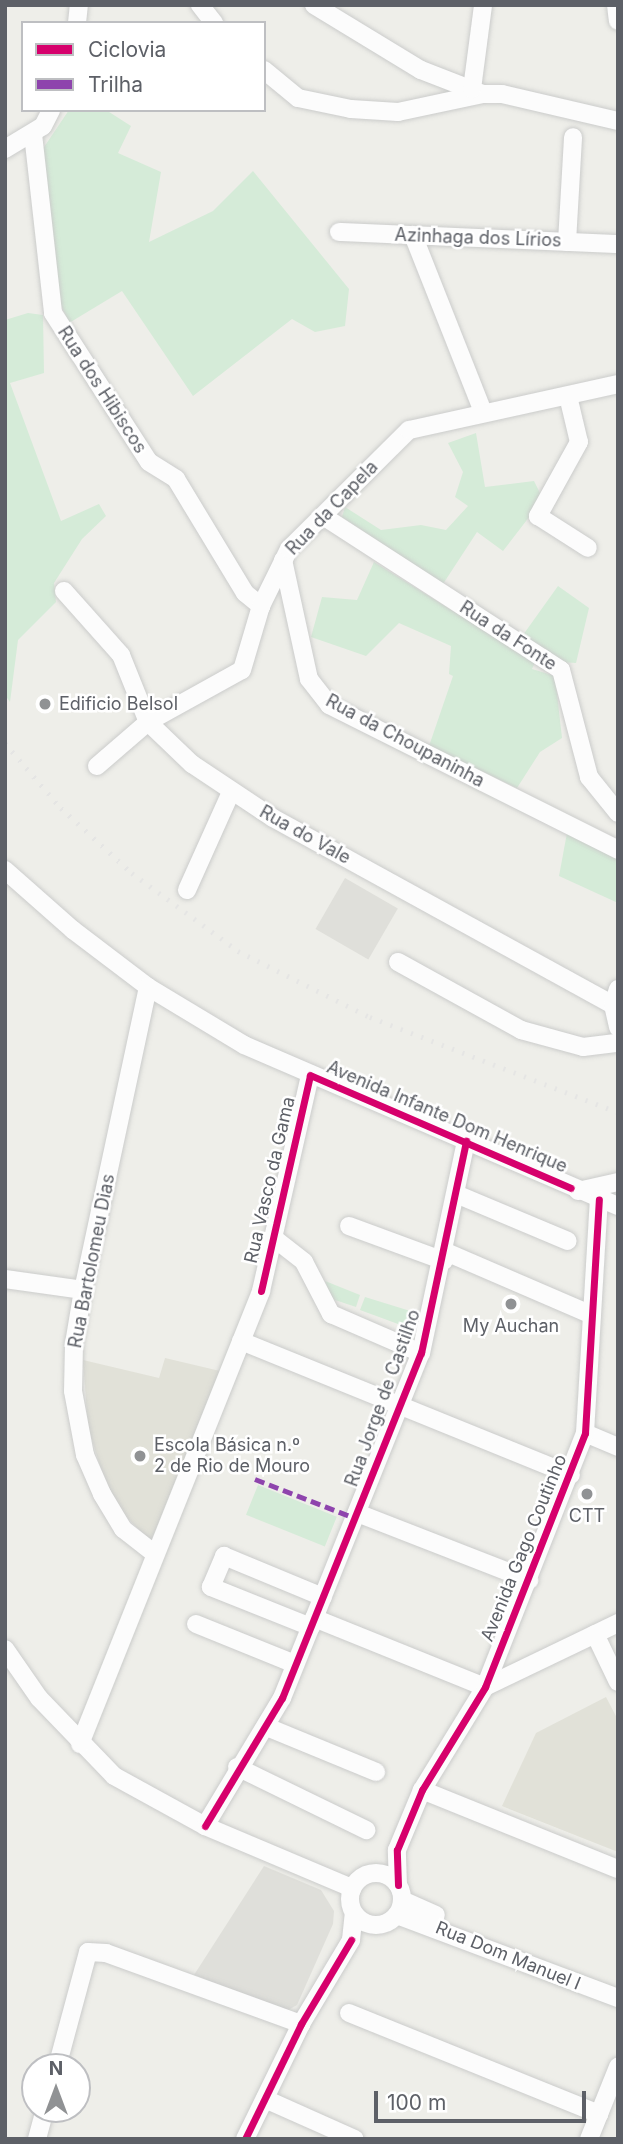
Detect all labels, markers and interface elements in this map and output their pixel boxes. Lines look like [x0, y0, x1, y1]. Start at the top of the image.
legend [21, 21, 266, 112]
text: Ciclovia [88, 37, 166, 62]
text: Trilha [88, 72, 143, 97]
street label: Azinhaga dos Lírios [394, 224, 562, 252]
street label: Rua dos Hibiscos [53, 322, 151, 458]
street label: Rua da Capela [282, 456, 382, 560]
street label: Rua da Fonte [456, 597, 560, 675]
street label: Rua da Choupaninha [322, 690, 488, 792]
place label: Edificio Belsol [59, 693, 178, 715]
marker: Edificio Belsol [37, 696, 53, 712]
street label: Rua do Vale [256, 801, 354, 869]
street label: Avenida Infante Dom Henrique [323, 1056, 571, 1178]
street label: Rua Vasco da Gama [240, 1095, 300, 1265]
street label: Rua Bartolomeu Dias [65, 1172, 119, 1350]
marker: My Auchan [503, 1296, 519, 1312]
street label: Rua Jorge de Castilho [341, 1306, 425, 1490]
place label: My Auchan [463, 1315, 559, 1337]
place label: Escola Básica n.º 2 de Rio de Mouro [154, 1435, 310, 1478]
marker: Escola Básica n.º 2 de Rio de Mouro [132, 1448, 148, 1464]
street label: Avenida Gago Coutinho [477, 1451, 571, 1645]
marker: CTT [579, 1486, 595, 1502]
place label: CTT [569, 1505, 605, 1527]
street label: Rua Dom Manuel I [432, 1917, 584, 1995]
north arrow [21, 2053, 91, 2123]
text: N [49, 2057, 63, 2080]
scale bar [378, 2078, 590, 2122]
text: 100 m [387, 2090, 446, 2115]

